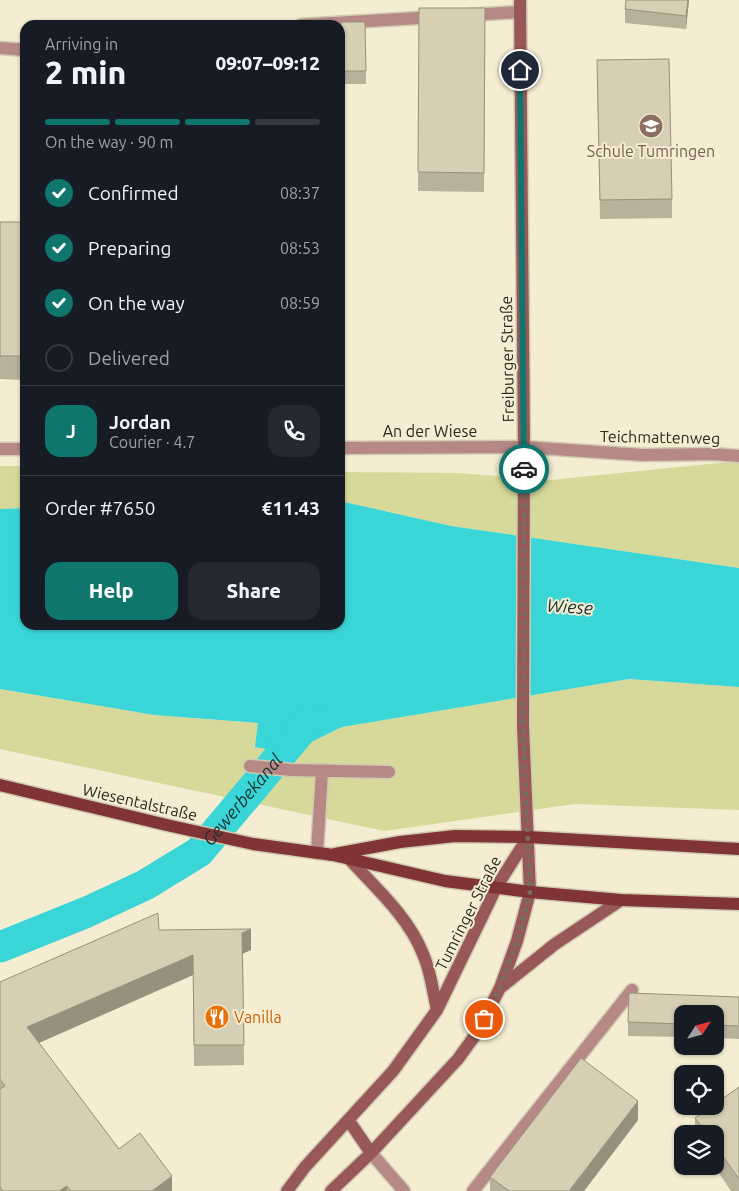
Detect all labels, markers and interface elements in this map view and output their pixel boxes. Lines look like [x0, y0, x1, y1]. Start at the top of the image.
text: Arriving in [45, 35, 118, 53]
pin [499, 49, 541, 91]
text: 09:07–09:12 [215, 52, 320, 74]
text: 2 min [45, 54, 126, 90]
icon: home [506, 56, 534, 84]
school or university icon: Schule Tumringen [638, 113, 664, 139]
text: On the way · 90 m [45, 133, 173, 151]
place label: Schule Tumringen [587, 142, 715, 160]
icon: check [45, 179, 73, 207]
text: Confirmed [88, 182, 179, 204]
text: 08:37 [280, 184, 320, 202]
icon: check [45, 234, 73, 262]
text: Preparing [88, 237, 172, 259]
text: 08:53 [280, 239, 320, 257]
icon: check [45, 289, 73, 317]
text: On the way [88, 292, 185, 314]
text: 08:59 [280, 294, 320, 312]
street label: Freiburger Straße [497, 296, 517, 422]
text: Delivered [88, 347, 170, 369]
button: phone [268, 405, 320, 457]
text: Jordan [109, 411, 171, 433]
text: J [66, 420, 76, 442]
street label: An der Wiese [383, 422, 477, 440]
street label: Teichmattenweg [600, 427, 720, 447]
text: Courier · 4.7 [109, 433, 195, 451]
courier [499, 444, 549, 494]
icon: car [510, 455, 538, 483]
text: Order #7650 [45, 497, 155, 519]
text: €11.43 [262, 497, 320, 519]
button: Help [45, 562, 178, 620]
button: Share [188, 562, 320, 620]
water label: Wiese [546, 594, 594, 618]
water label: Gewerbekanal [198, 750, 286, 849]
street label: Wiesentalstraße [81, 780, 199, 824]
street label: Tumringer Straße [431, 853, 505, 973]
pin [463, 998, 505, 1040]
restaurant icon: Vanilla [204, 1004, 230, 1030]
icon: bag [470, 1005, 498, 1033]
north arrow [674, 1005, 724, 1055]
map controls [674, 1005, 724, 1175]
place label: Vanilla [234, 1008, 282, 1026]
button: locate [674, 1065, 724, 1115]
button: layers [674, 1125, 724, 1175]

